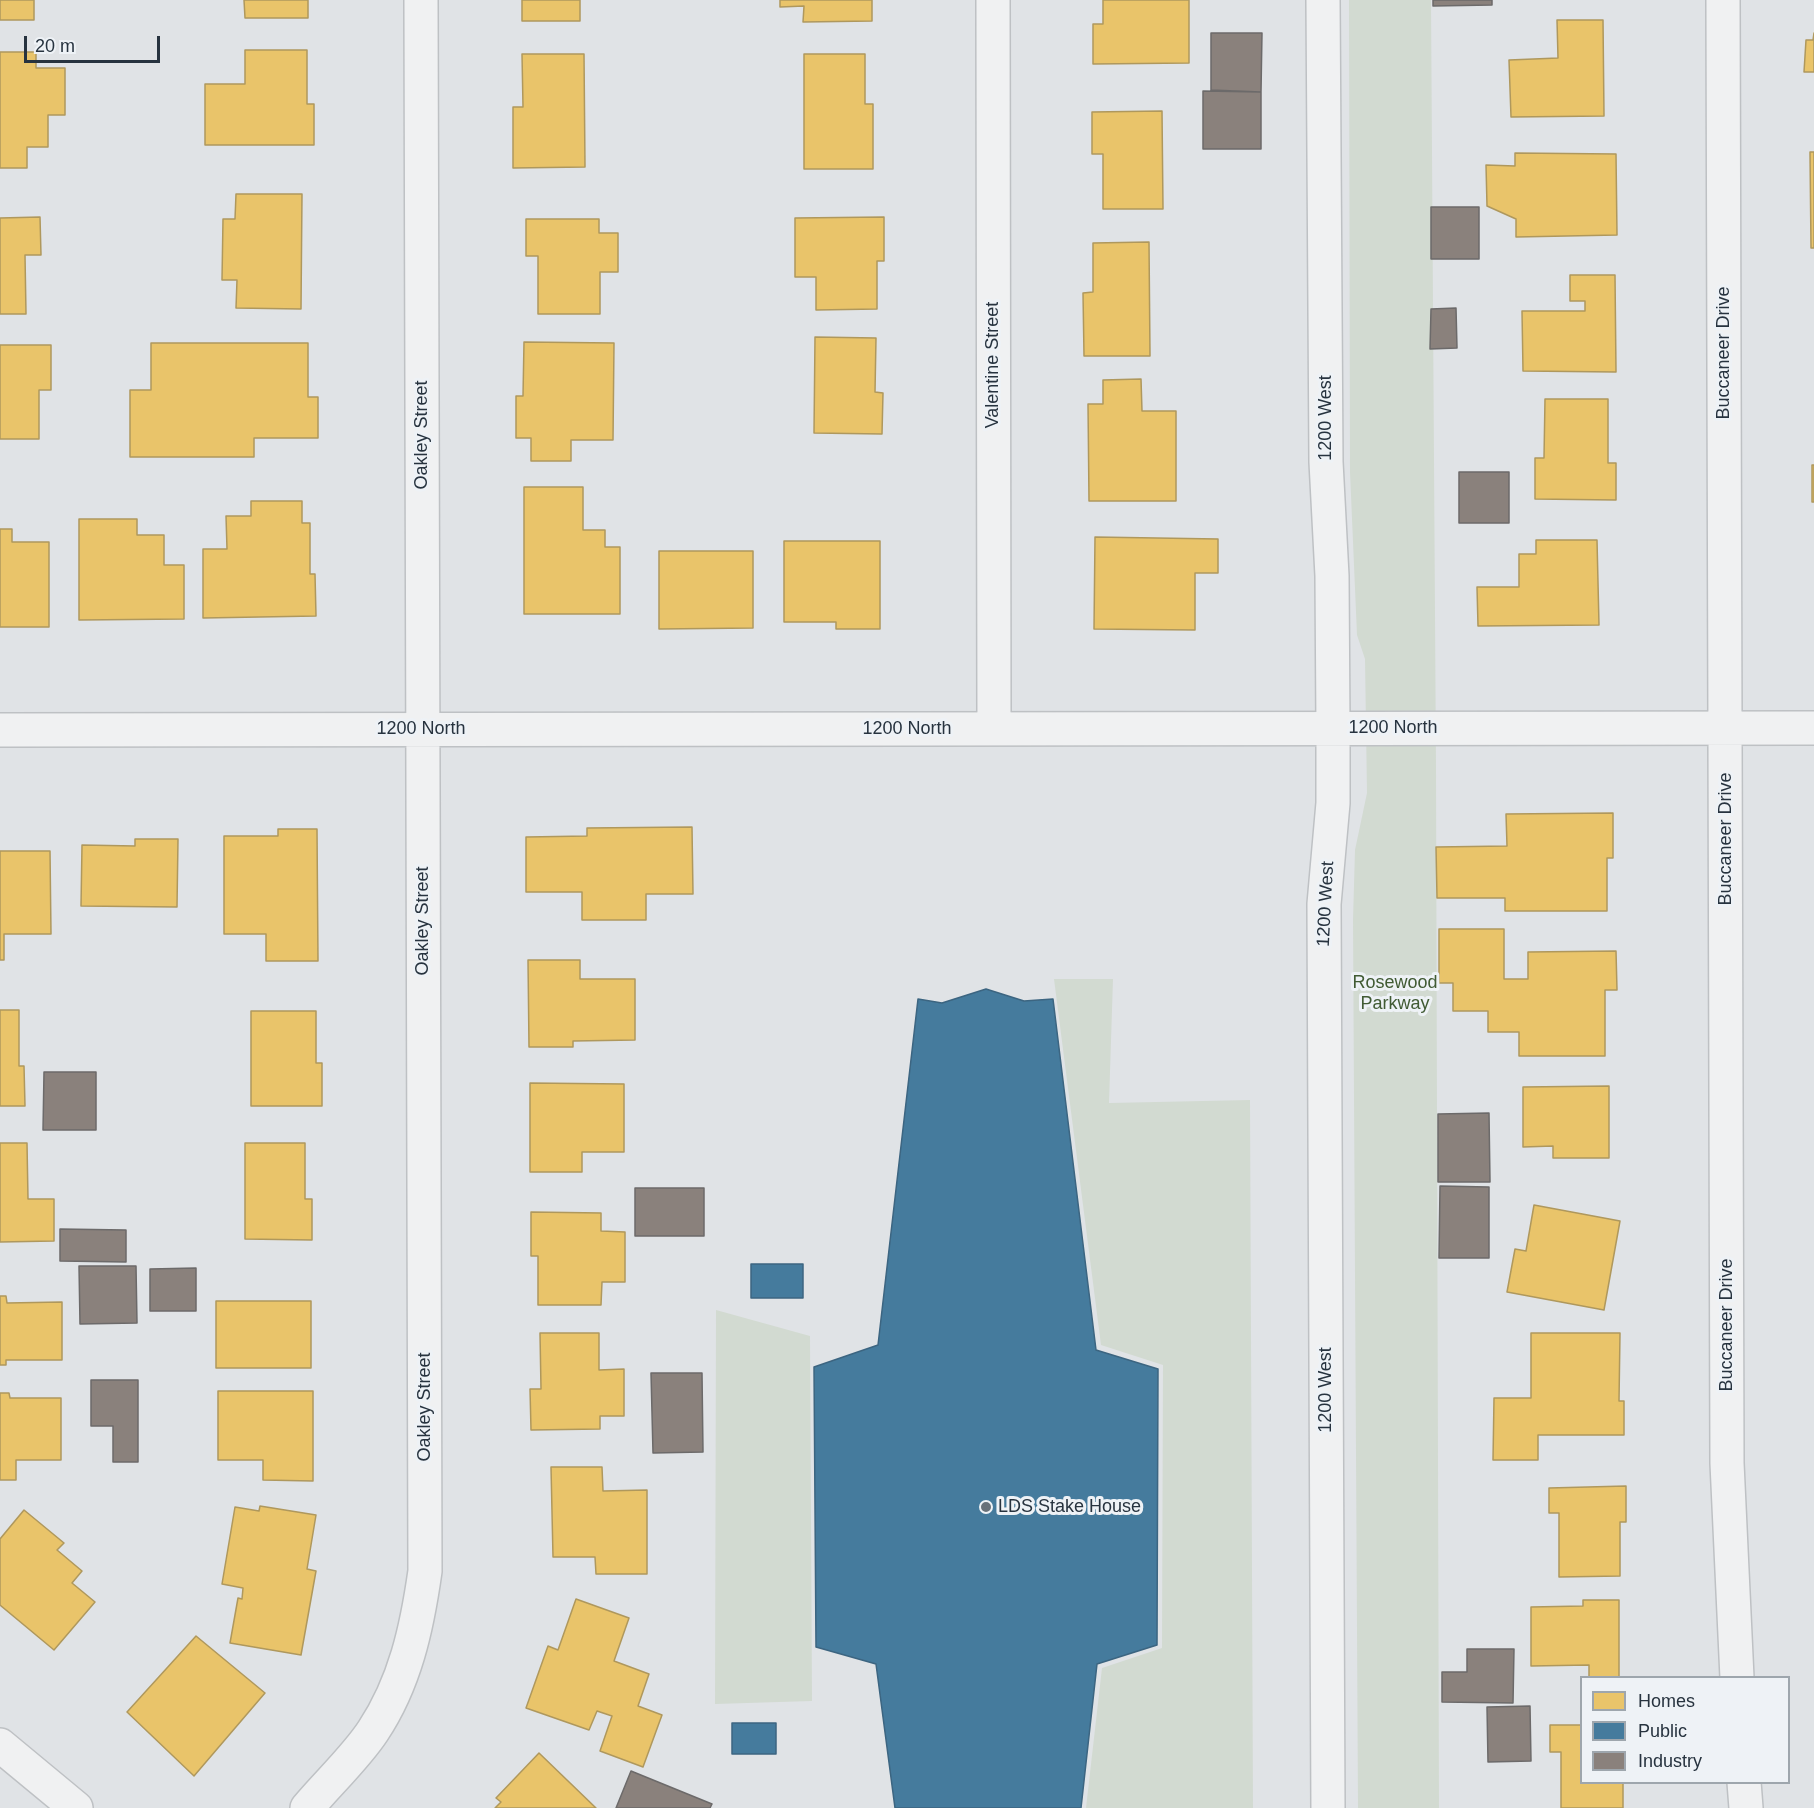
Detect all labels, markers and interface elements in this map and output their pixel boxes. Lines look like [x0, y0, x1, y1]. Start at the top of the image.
scale bar [27, 24, 164, 62]
text: 20 m [35, 36, 75, 56]
street label: Buccaneer Drive [1713, 286, 1735, 420]
street label: Valentine Street [982, 302, 1004, 428]
street label: 1200 West [1315, 375, 1337, 461]
street label: Oakley Street [411, 380, 433, 490]
street label: 1200 North [1348, 717, 1438, 739]
street label: 1200 North [376, 718, 466, 740]
street label: 1200 North [862, 718, 952, 740]
street label: Buccaneer Drive [1715, 772, 1737, 906]
street label: 1200 West [1313, 861, 1339, 947]
street label: Oakley Street [412, 866, 434, 976]
park label: Rosewood Parkway [1352, 972, 1438, 1014]
street label: Buccaneer Drive [1716, 1258, 1738, 1392]
street label: 1200 West [1315, 1347, 1337, 1433]
street label: Oakley Street [414, 1352, 436, 1462]
place label: LDS Stake House [998, 1496, 1141, 1518]
marker: LDS Stake House [979, 1500, 993, 1514]
legend [1580, 1676, 1790, 1784]
text: Homes [1638, 1691, 1695, 1711]
text: Public [1638, 1721, 1687, 1741]
text: Industry [1638, 1751, 1702, 1771]

